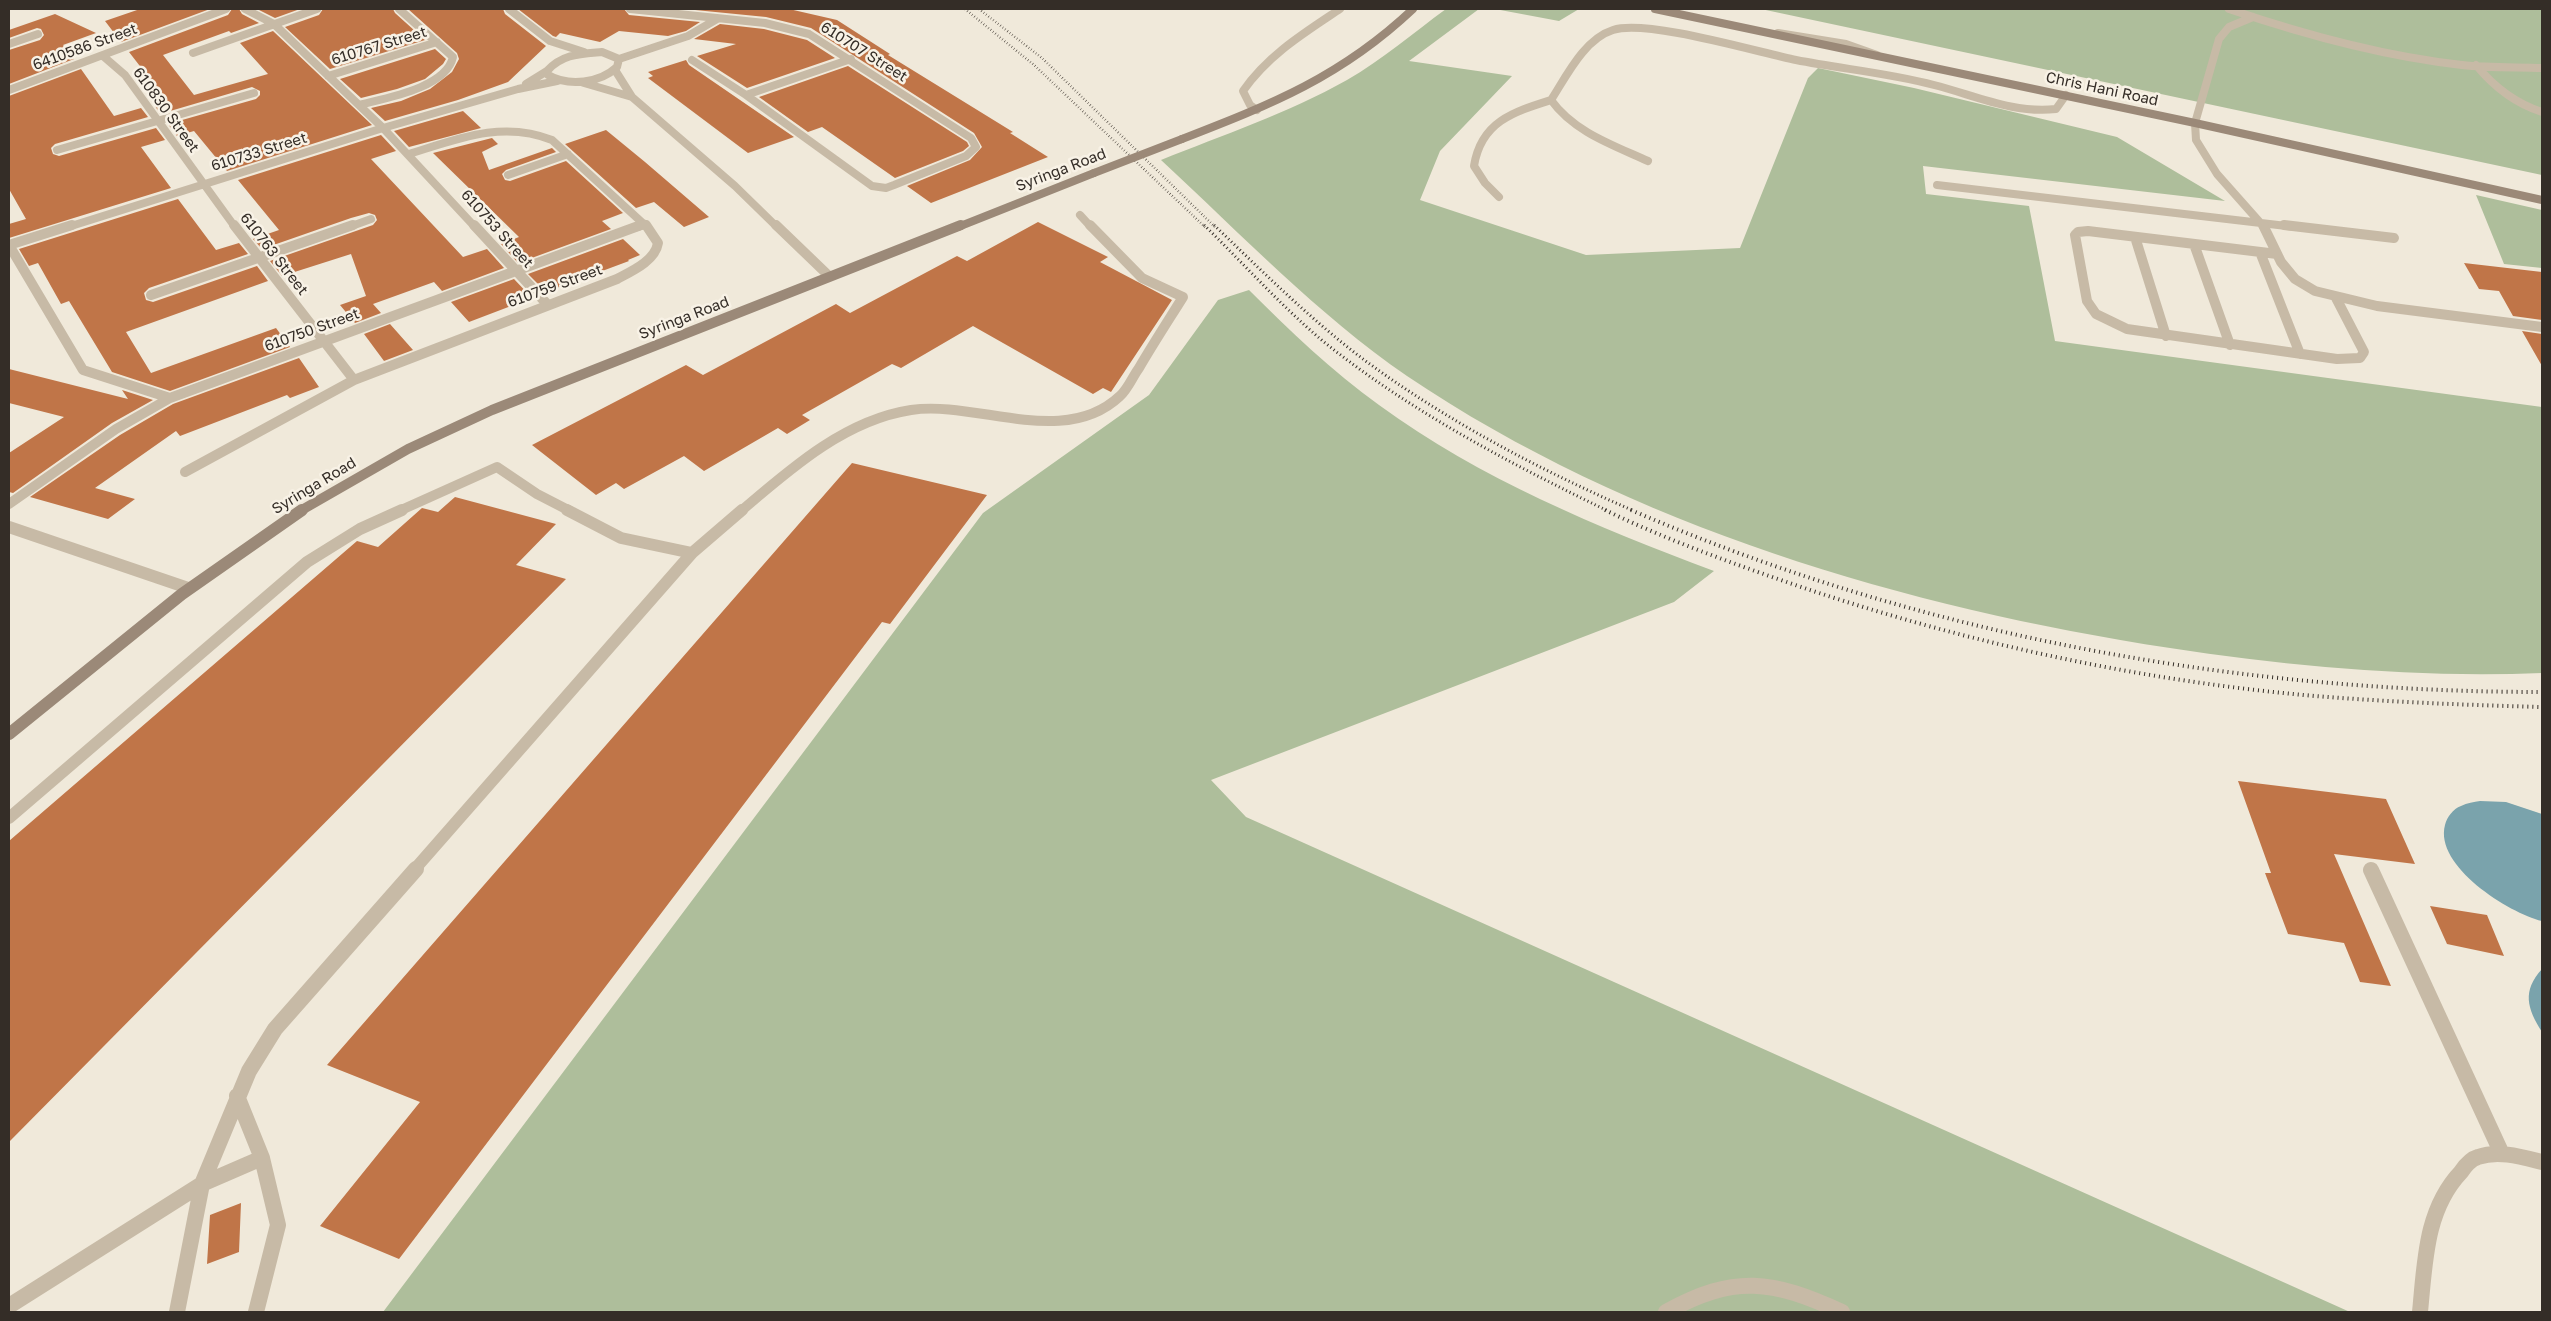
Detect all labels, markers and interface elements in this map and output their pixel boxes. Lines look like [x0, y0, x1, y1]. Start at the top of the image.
street label: 610707 Street [817, 18, 911, 86]
street label: 6410586 Street [30, 20, 140, 74]
street label: 610767 Street [329, 23, 429, 69]
street label: 610830 Street [129, 64, 203, 156]
street label: Chris Hani Road [2044, 68, 2160, 110]
street label: 610733 Street [209, 129, 309, 175]
street label: Syringa Road [1013, 145, 1109, 195]
street label: 610753 Street [457, 186, 537, 272]
street label: 610763 Street [236, 209, 312, 299]
street label: 610759 Street [505, 261, 605, 311]
street label: Syringa Road [636, 293, 732, 343]
street label: 610750 Street [262, 304, 362, 356]
street label: Syringa Road [269, 454, 359, 518]

